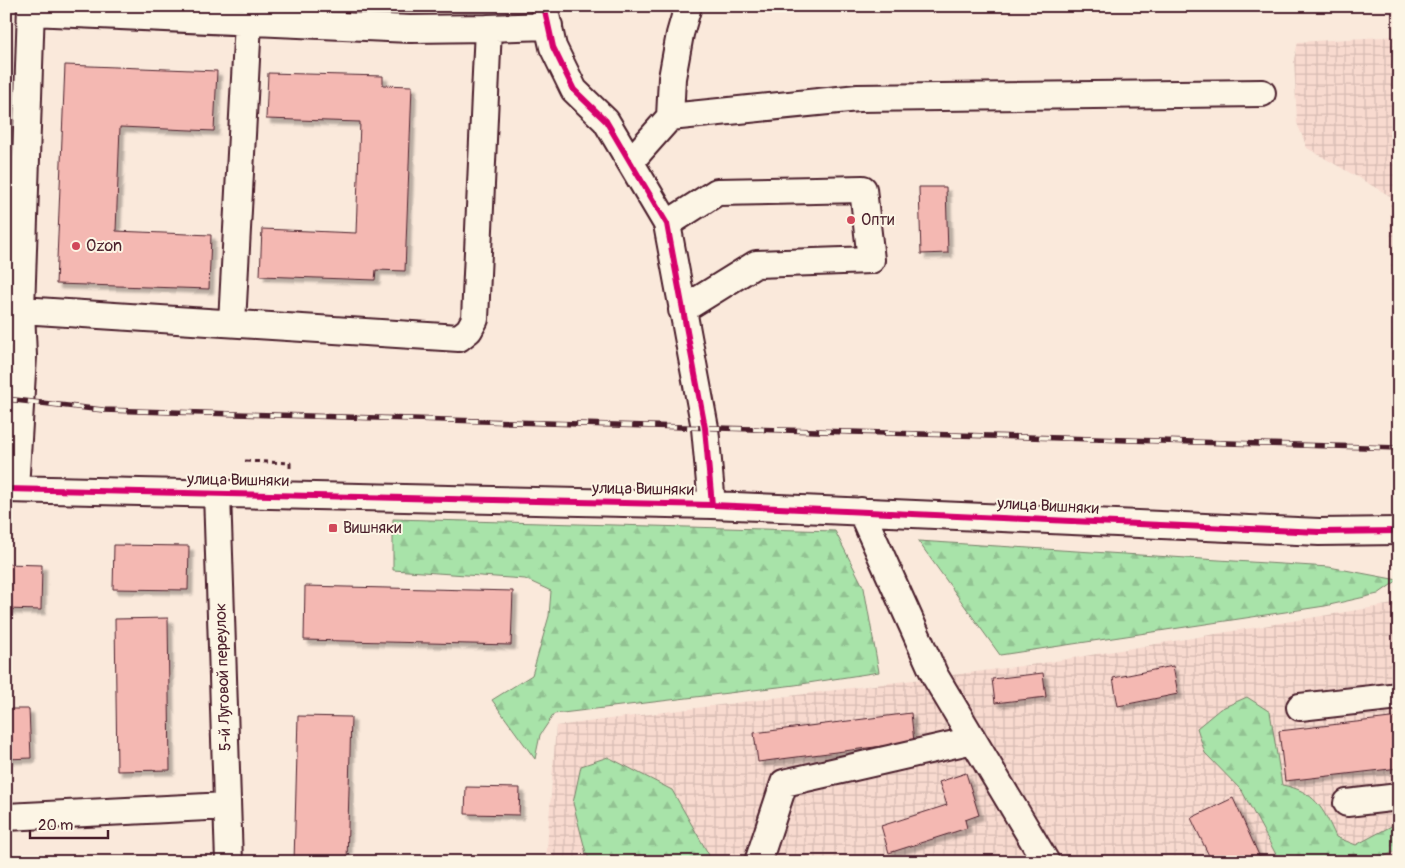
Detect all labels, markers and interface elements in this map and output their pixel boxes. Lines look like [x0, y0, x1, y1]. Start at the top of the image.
place label: Опти [861, 210, 894, 230]
marker: Опти [845, 214, 857, 226]
place label: Ozon [86, 236, 122, 256]
marker: Ozon [70, 240, 82, 252]
street label: улица Вишняки [186, 469, 289, 491]
street label: улица Вишняки [591, 478, 694, 500]
street label: улица Вишняки [996, 493, 1099, 519]
place label: Вишняки [343, 518, 401, 538]
marker: Вишняки [327, 522, 339, 534]
street label: 5-й Луговой переулок [210, 603, 236, 751]
scale bar [30, 808, 108, 840]
text: 20 m [38, 816, 73, 835]

